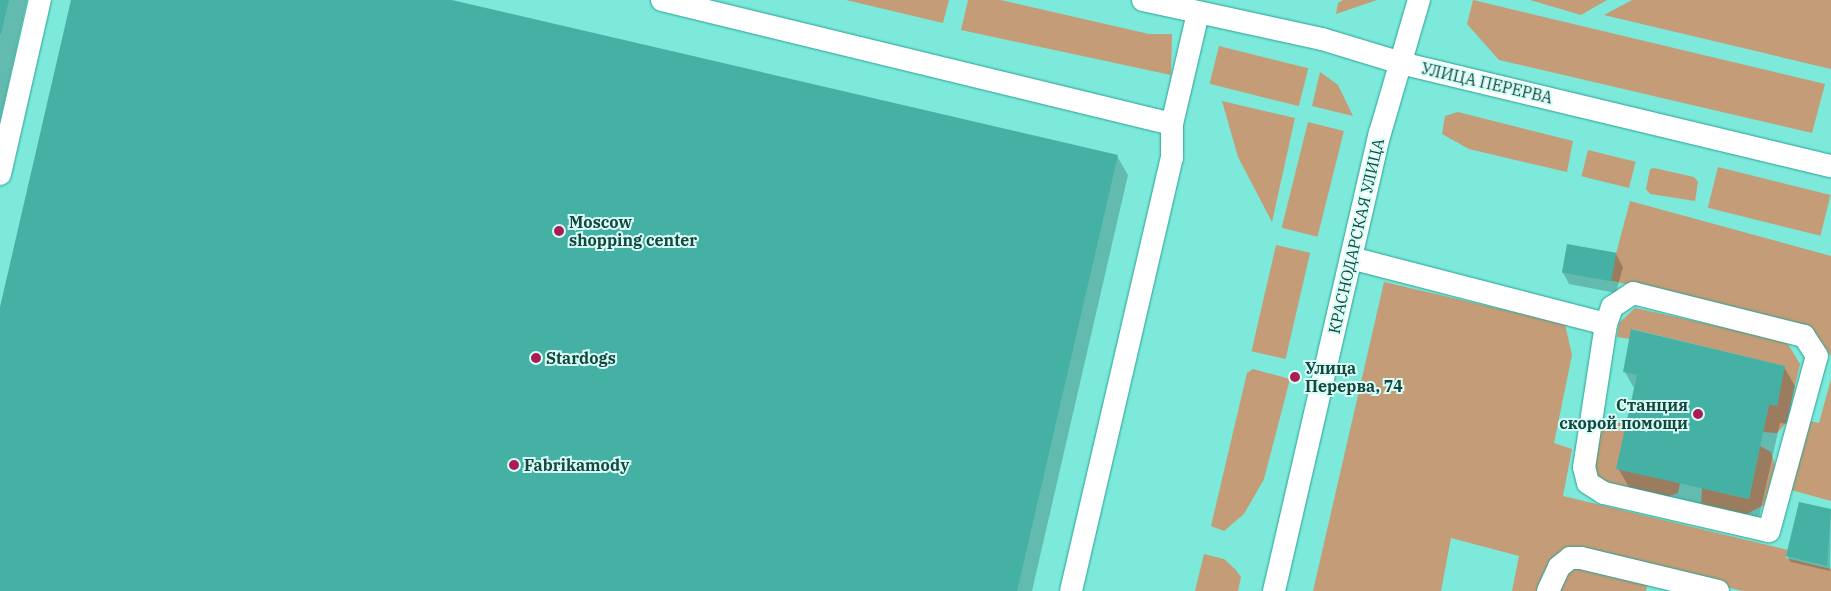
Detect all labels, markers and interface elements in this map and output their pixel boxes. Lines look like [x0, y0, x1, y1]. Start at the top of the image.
street label: УЛИЦА ПЕРЕРВА [1419, 59, 1555, 107]
street label: КРАСНОДАРСКАЯ УЛИЦА [1324, 136, 1388, 336]
place label: Moscow shopping center [569, 212, 697, 250]
marker: Moscow shopping center [553, 225, 565, 237]
place label: Stardogs [546, 348, 616, 368]
marker: Stardogs [530, 352, 542, 364]
place label: Улица Перерва, 74 [1305, 358, 1403, 396]
marker: Улица Перерва, 74 [1289, 371, 1301, 383]
place label: Станция скорой помощи [1559, 395, 1688, 433]
marker: Станция скорой помощи [1692, 408, 1704, 420]
place label: Fabrikamody [524, 455, 629, 475]
marker: Fabrikamody [508, 459, 520, 471]

